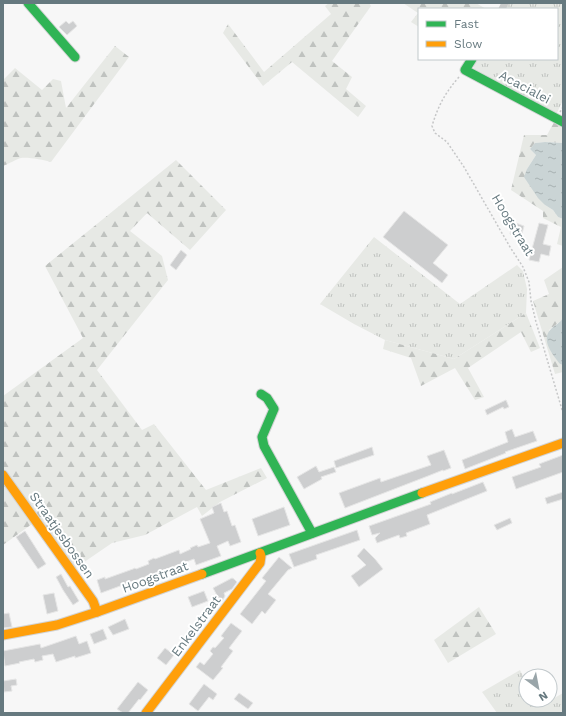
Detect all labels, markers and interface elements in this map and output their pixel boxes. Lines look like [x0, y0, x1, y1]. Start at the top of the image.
legend [418, 8, 558, 60]
text: Fast [454, 17, 479, 31]
text: Slow [454, 37, 482, 51]
street label: Acacialei [497, 67, 553, 107]
street label: Hoogstraat [489, 191, 538, 259]
street label: Straatjesbossen [27, 489, 97, 581]
street label: Hoogstraat [120, 558, 191, 596]
street label: Enkelstraat [168, 592, 224, 659]
north arrow [518, 668, 558, 708]
text: N [536, 688, 550, 704]

